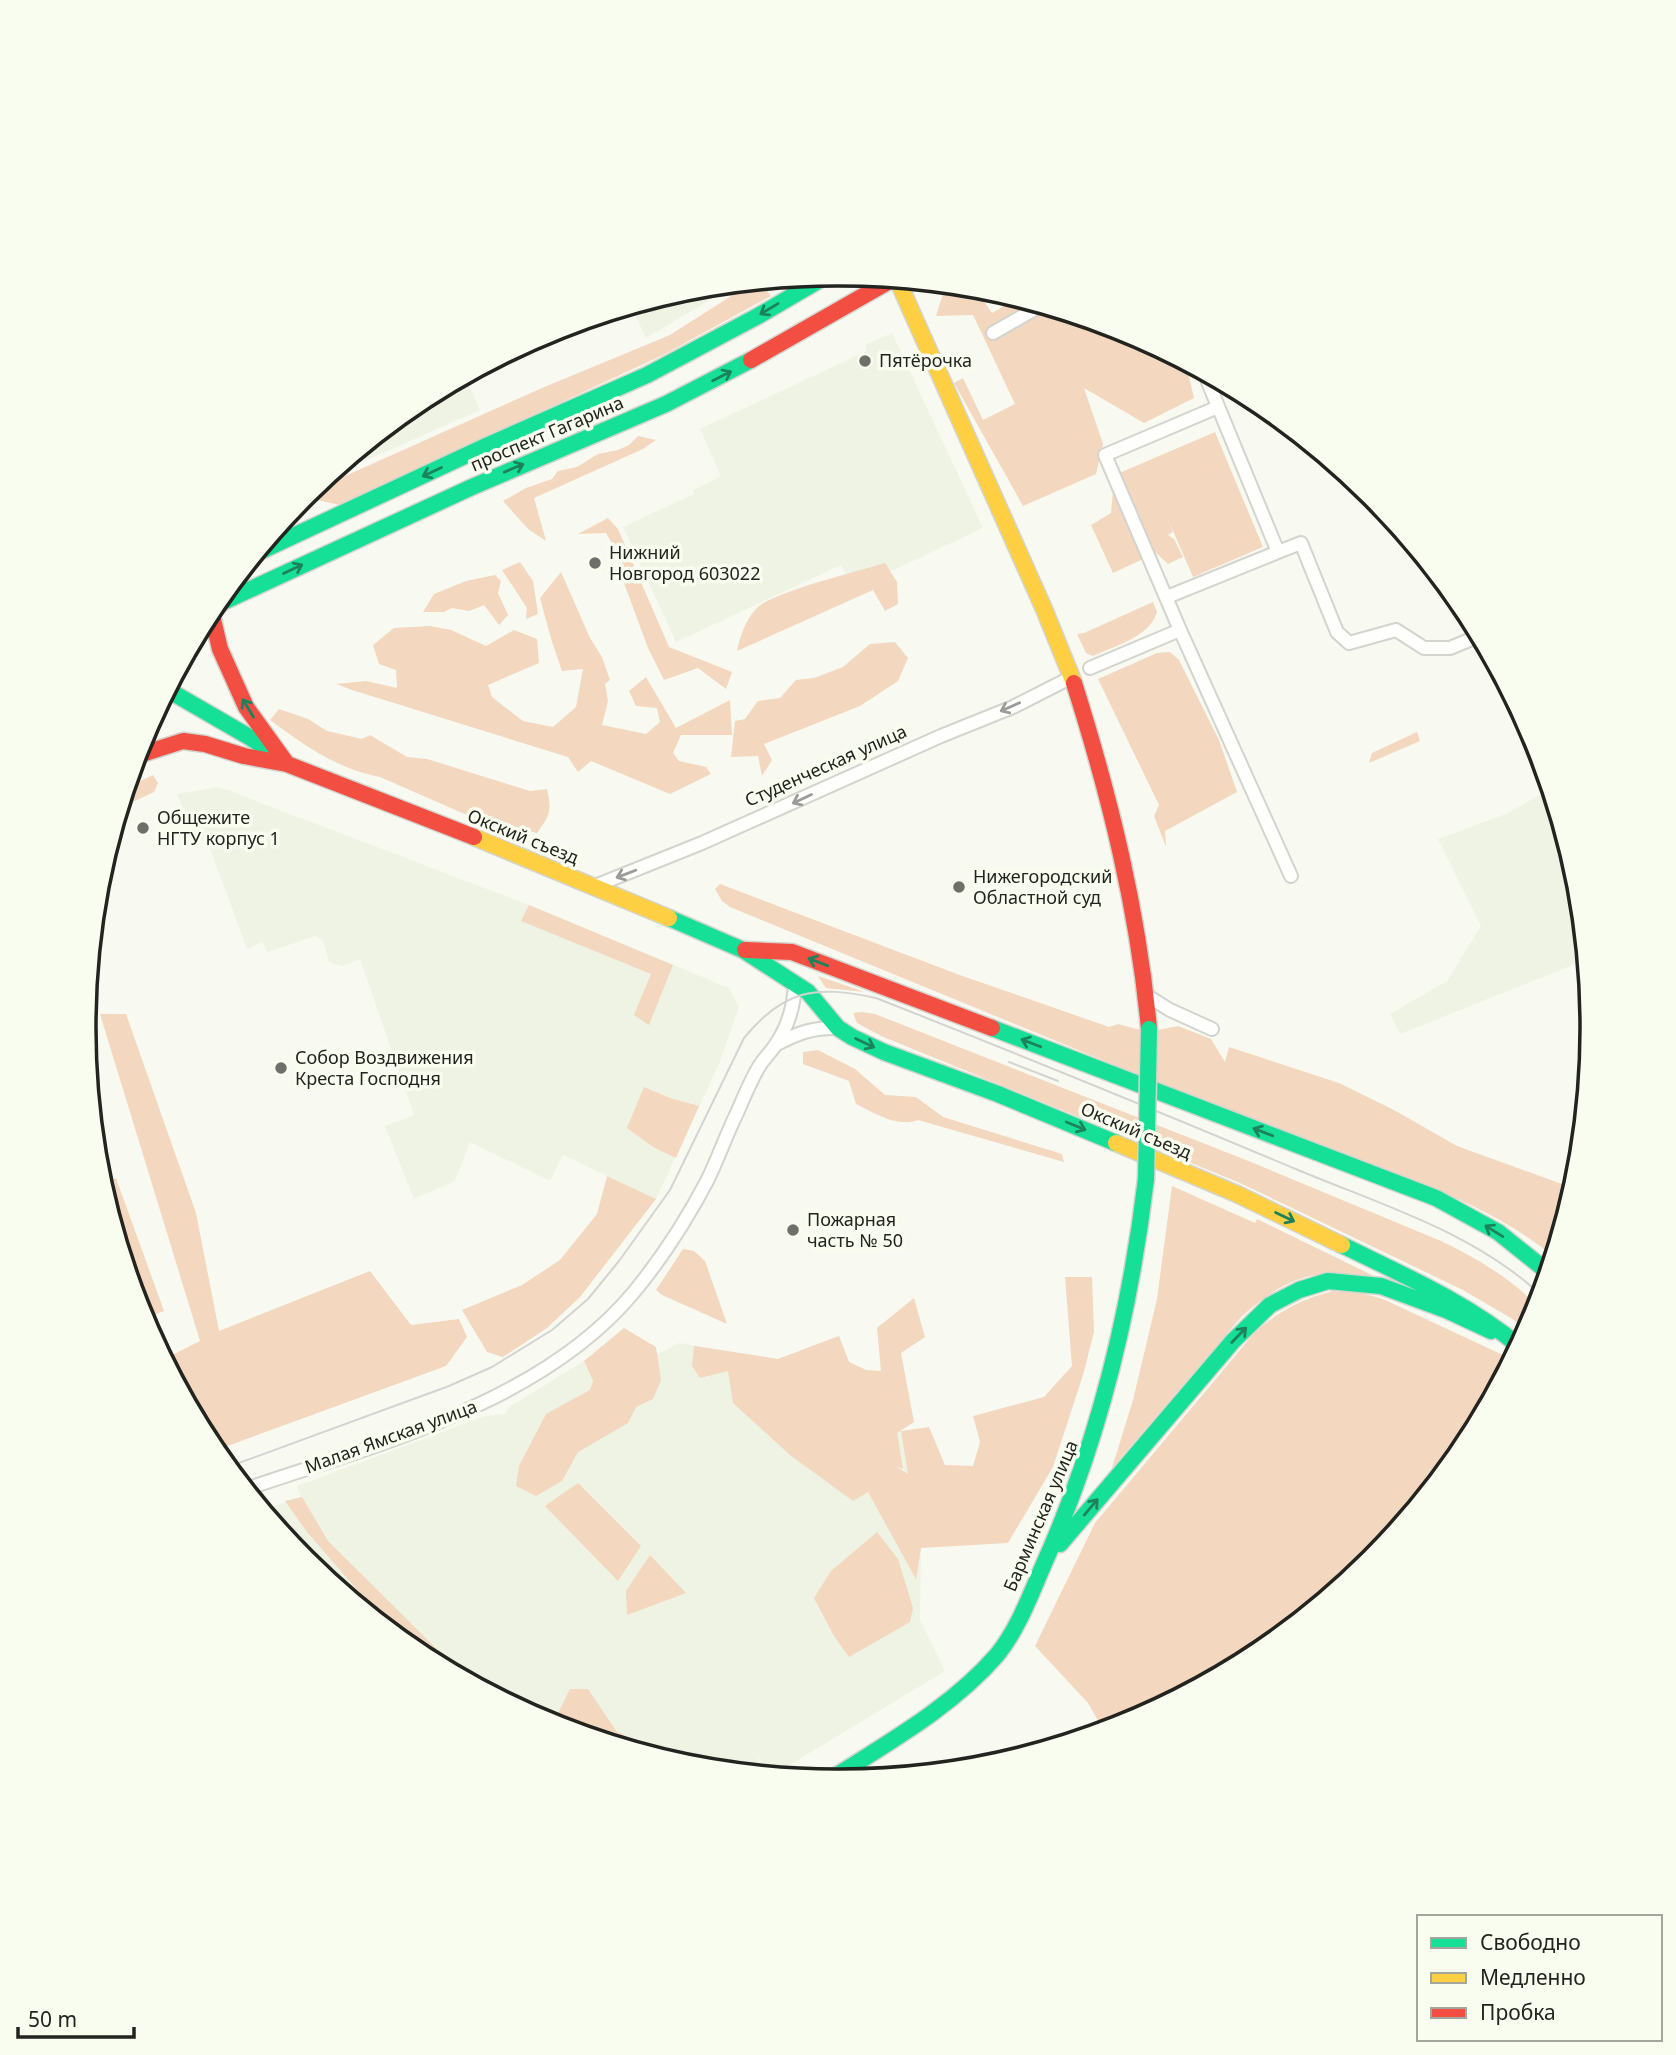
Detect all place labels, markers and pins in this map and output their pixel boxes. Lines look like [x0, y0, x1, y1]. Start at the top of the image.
place label: Пятёрочка [879, 348, 972, 372]
marker: Пятёрочка [857, 353, 873, 369]
place label: Нижний Новгород 603022 [609, 540, 760, 585]
marker: Нижний Новгород 603022 [587, 555, 603, 571]
place label: Общежите НГТУ корпус 1 [157, 805, 280, 850]
marker: Общежите НГТУ корпус 1 [135, 820, 151, 836]
place label: Нижегородский Областной суд [973, 864, 1112, 909]
marker: Нижегородский Областной суд [951, 879, 967, 895]
place label: Собор Воздвижения Креста Господня [295, 1045, 474, 1090]
marker: Собор Воздвижения Креста Господня [273, 1060, 289, 1076]
place label: Пожарная часть № 50 [807, 1207, 903, 1252]
marker: Пожарная часть № 50 [785, 1222, 801, 1238]

